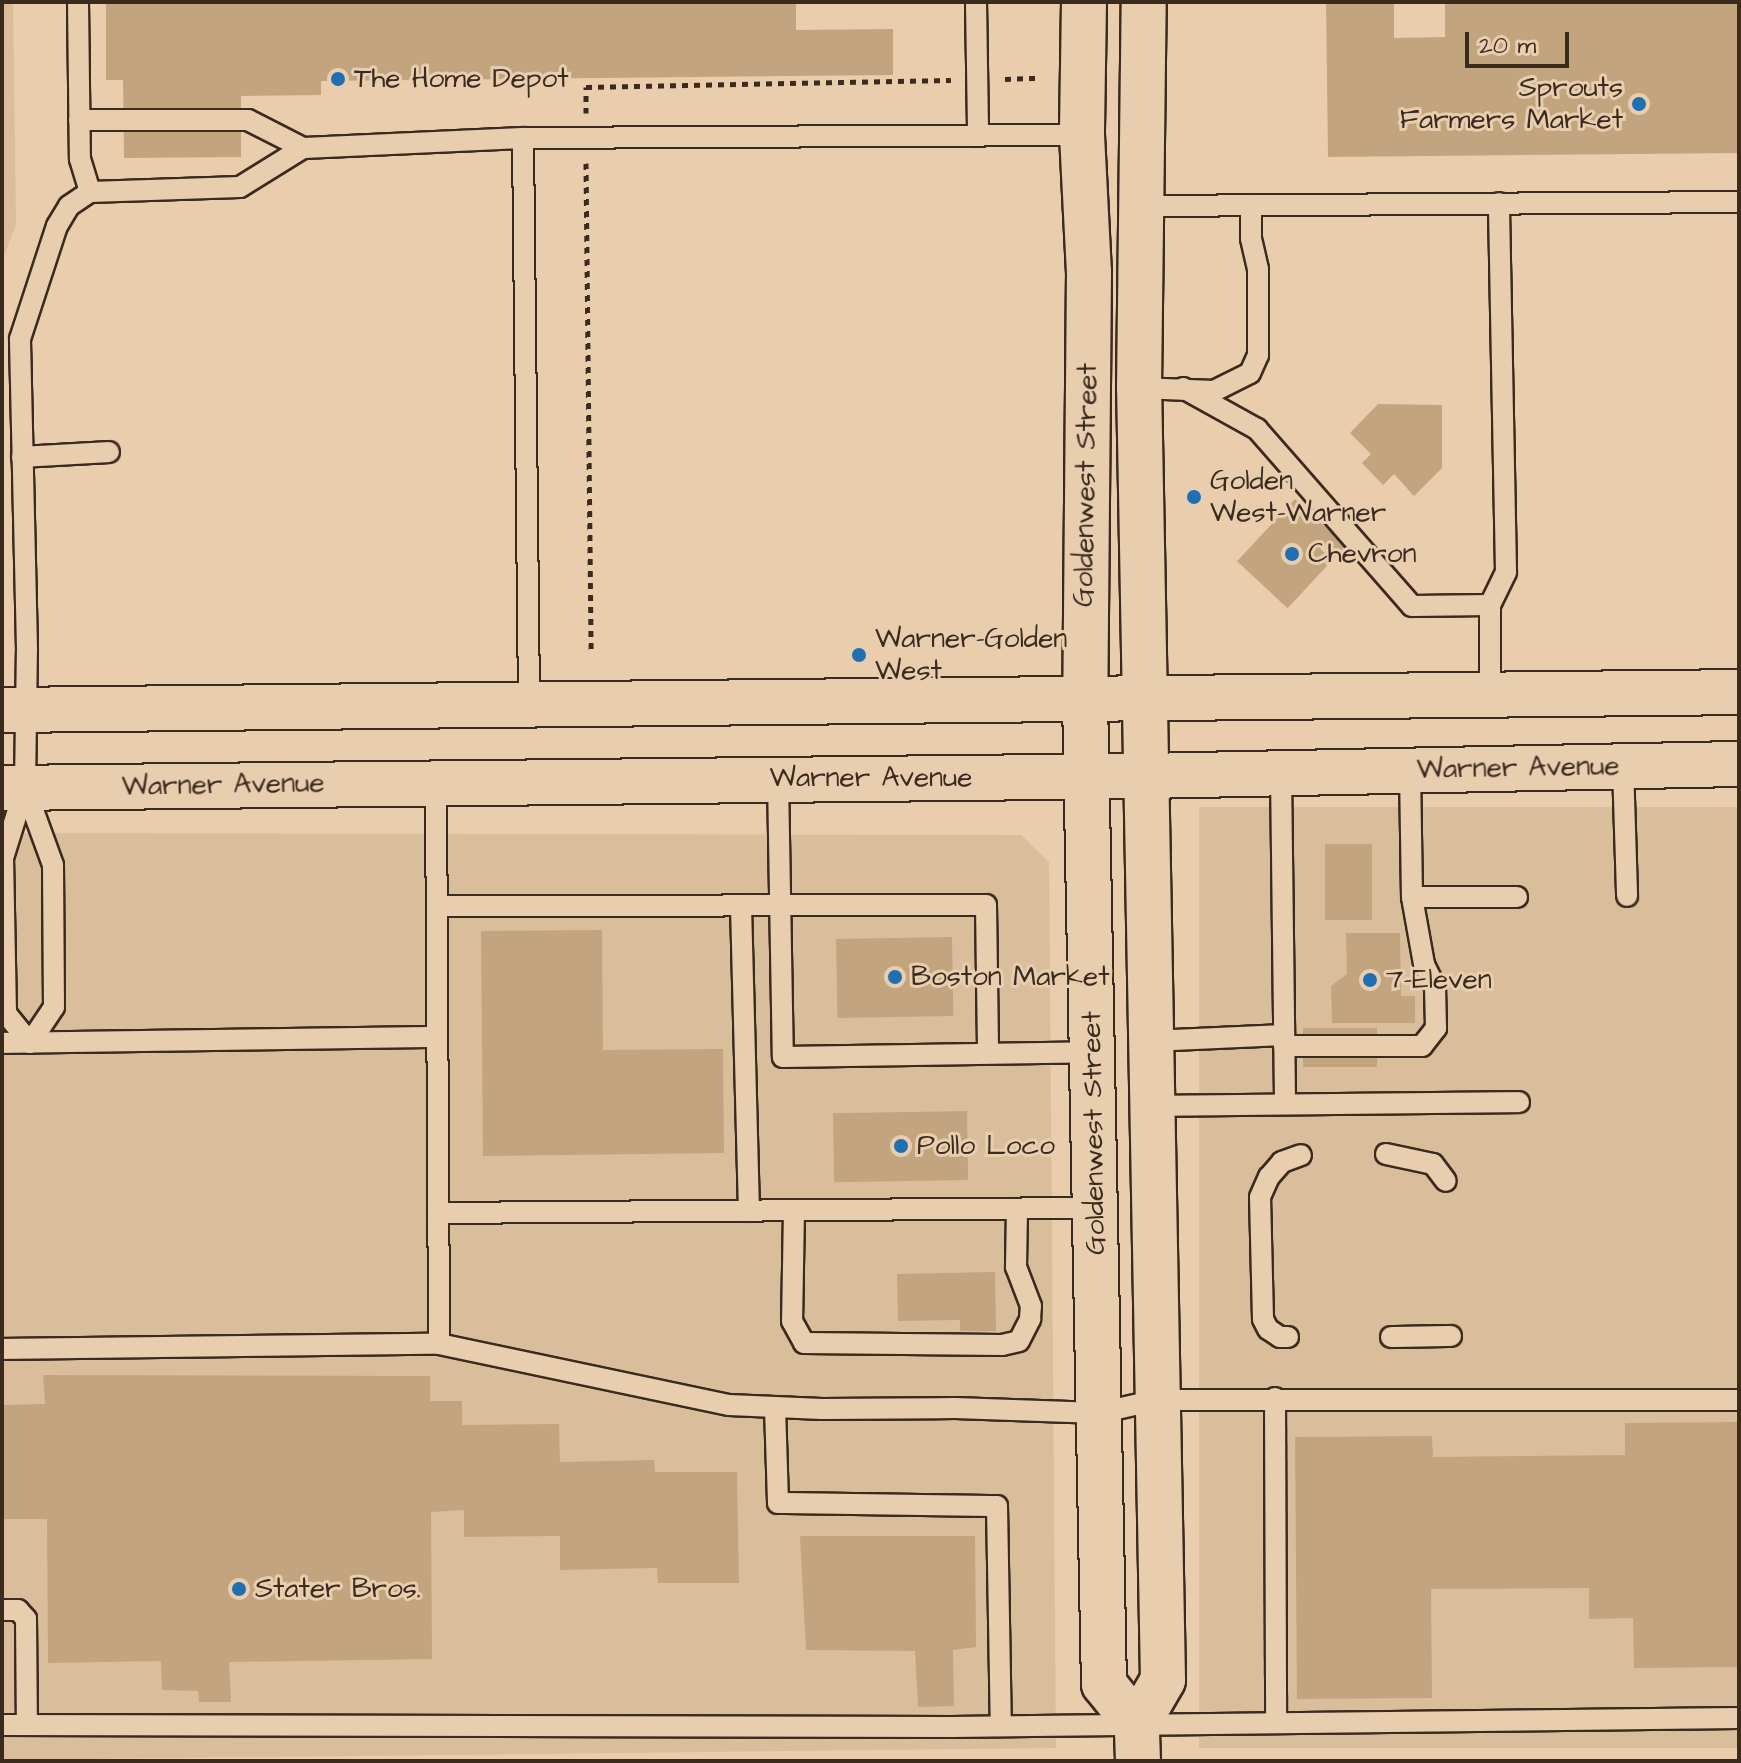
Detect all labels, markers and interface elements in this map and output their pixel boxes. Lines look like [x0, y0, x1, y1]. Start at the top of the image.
scale bar [1469, 16, 1573, 66]
text: 20 m [1479, 29, 1536, 63]
place label: The Home Depot [354, 62, 568, 96]
marker: The Home Depot [329, 70, 347, 88]
place label: Sprouts Farmers Market [1400, 71, 1623, 137]
marker: Sprouts Farmers Market [1630, 95, 1648, 113]
street label: Goldenwest Street [1067, 363, 1105, 607]
place label: Golden West-Warner [1210, 464, 1386, 530]
marker: Golden West-Warner [1185, 488, 1203, 506]
place label: Chevron [1308, 537, 1417, 571]
marker: Chevron [1283, 545, 1301, 563]
place label: Warner-Golden West [875, 622, 1067, 688]
marker: Warner-Golden West [850, 646, 868, 664]
street label: Warner Avenue [1416, 749, 1620, 787]
street label: Warner Avenue [770, 761, 972, 795]
street label: Warner Avenue [121, 766, 325, 804]
place label: Boston Market [911, 960, 1110, 994]
place label: 7-Eleven [1386, 963, 1492, 997]
marker: Boston Market [886, 968, 904, 986]
marker: 7-Eleven [1361, 971, 1379, 989]
street label: Goldenwest Street [1075, 1011, 1113, 1255]
place label: Pollo Loco [917, 1129, 1055, 1163]
marker: Pollo Loco [892, 1137, 910, 1155]
place label: Stater Bros. [255, 1572, 421, 1606]
marker: Stater Bros. [230, 1580, 248, 1598]

